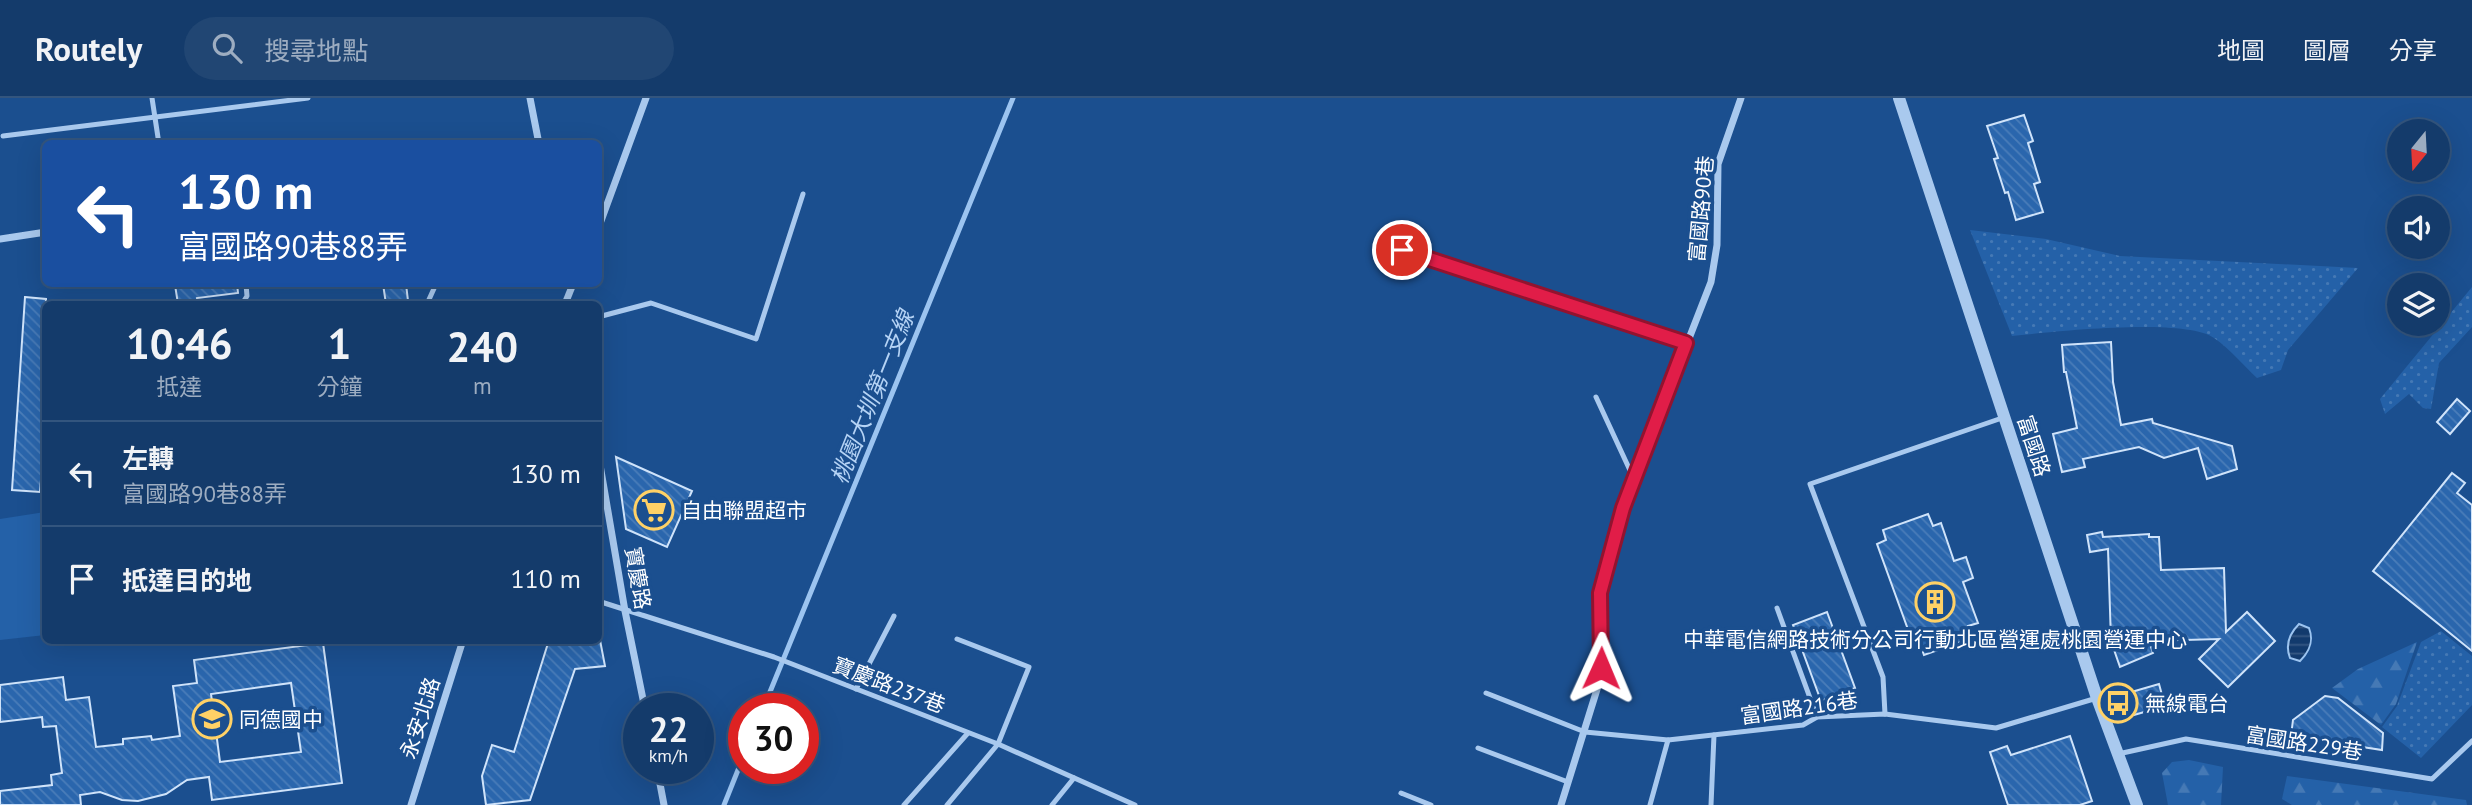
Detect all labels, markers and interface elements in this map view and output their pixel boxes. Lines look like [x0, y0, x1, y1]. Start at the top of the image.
search box [184, 17, 674, 80]
text: Routely [35, 27, 142, 70]
icon: search [208, 29, 246, 67]
text: 搜尋地點 [264, 34, 368, 67]
text: 地圖 [2217, 35, 2265, 66]
text: 圖層 [2303, 35, 2351, 66]
text: 分享 [2389, 35, 2437, 66]
north arrow [2387, 119, 2450, 182]
map controls [2387, 119, 2450, 336]
street label: 富國路90巷 [1683, 155, 1719, 263]
text: 130 m [178, 159, 313, 223]
icon: left [63, 168, 154, 259]
button: sound [2387, 196, 2450, 259]
pin [1372, 220, 1432, 280]
text: 富國路90巷88弄 [178, 225, 408, 267]
icon: arrive [1383, 231, 1421, 269]
button: layers [2387, 273, 2450, 336]
water label: 桃園大圳第一支線 [824, 303, 921, 488]
text: 10:46 [126, 316, 233, 371]
text: 1 [328, 316, 351, 371]
text: 240 [447, 319, 518, 374]
text: m [473, 371, 492, 400]
text: 抵達 [156, 372, 202, 401]
text: 分鐘 [317, 372, 363, 401]
street label: 富國路 [2011, 412, 2057, 480]
text: 左轉 [122, 442, 174, 475]
icon: left [63, 455, 101, 493]
text: 130 m [510, 457, 581, 490]
text: 富國路90巷88弄 [122, 479, 287, 508]
supermarket icon: 自由聯盟超市 [633, 489, 675, 531]
place label: 自由聯盟超市 [681, 497, 807, 524]
street label: 寶慶路 [619, 545, 657, 611]
icon: arrive [63, 560, 101, 598]
text: 110 m [510, 562, 581, 595]
text: 抵達目的地 [122, 564, 252, 597]
building icon: 中華電信網路技術分公司行動北區營運處桃園營運中心 [1914, 581, 1956, 623]
place label: 中華電信網路技術分公司行動北區營運處桃園營運中心 [1683, 626, 2187, 653]
position arrow [1564, 631, 1638, 705]
street label: 寶慶路237巷 [829, 651, 949, 719]
street label: 永安北路 [394, 674, 446, 762]
bus stop icon: 無線電台 [2097, 682, 2139, 724]
street label: 富國路216巷 [1739, 686, 1859, 730]
place label: 無線電台 [2145, 690, 2229, 717]
speed limit sign: 30 [728, 693, 819, 784]
school or university icon: 同德國中 [191, 698, 233, 740]
place label: 同德國中 [239, 706, 323, 733]
text: 22 [649, 706, 688, 752]
street label: 富國路229巷 [2243, 720, 2365, 766]
text: km/h [649, 744, 688, 767]

